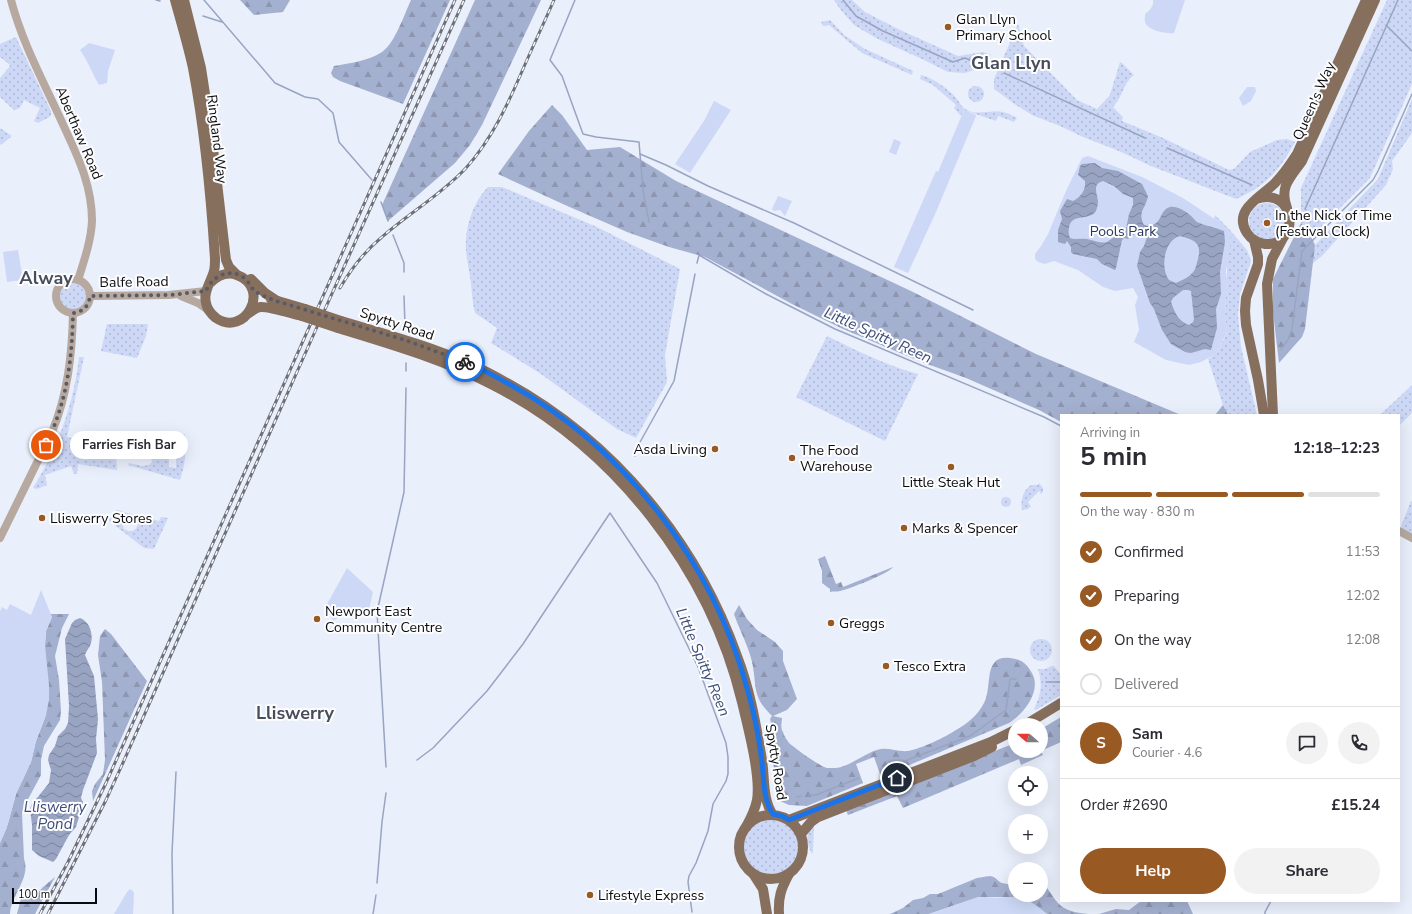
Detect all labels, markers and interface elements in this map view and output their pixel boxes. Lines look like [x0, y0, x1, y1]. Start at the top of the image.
place label: Glan Llyn Primary School [956, 10, 1052, 45]
marker: Glan Llyn Primary School [943, 22, 953, 32]
district label: Glan Llyn [971, 51, 1051, 75]
street label: Queen's Way [1288, 58, 1340, 143]
street label: Aberthaw Road [51, 84, 107, 182]
street label: Ringland Way [202, 94, 232, 185]
place label: In the Nick of Time (Festival Clock) [1275, 206, 1392, 241]
marker: In the Nick of Time (Festival Clock) [1262, 218, 1272, 228]
park label: Pools Park [1090, 222, 1157, 241]
district label: Alway [19, 266, 73, 290]
street label: Balfe Road [99, 272, 169, 292]
water label: Little Spitty Reen [821, 302, 935, 368]
street label: Spytty Road [357, 303, 437, 345]
courier [445, 342, 485, 382]
icon: bike [454, 351, 476, 373]
text: Arriving in [1080, 424, 1140, 442]
pin [29, 428, 63, 462]
callout: Farries Fish Bar [70, 431, 188, 459]
icon: bag [35, 434, 57, 456]
text: Farries Fish Bar [82, 436, 176, 454]
text: 12:18–12:23 [1293, 438, 1380, 458]
text: 5 min [1080, 439, 1147, 474]
place label: Asda Living [634, 440, 707, 459]
place label: The Food Warehouse [800, 441, 872, 476]
marker: Asda Living [710, 444, 720, 454]
marker: The Food Warehouse [787, 453, 797, 463]
marker: Little Steak Hut [946, 462, 956, 472]
place label: Little Steak Hut [902, 473, 1000, 492]
text: On the way · 830 m [1080, 503, 1195, 521]
place label: Lliswerry Stores [50, 509, 153, 528]
marker: Lliswerry Stores [37, 513, 47, 523]
place label: Marks & Spencer [912, 519, 1018, 538]
marker: Marks & Spencer [899, 523, 909, 533]
icon: check [1080, 541, 1102, 563]
text: Confirmed [1114, 542, 1184, 562]
text: 11:53 [1346, 543, 1380, 561]
icon: check [1080, 585, 1102, 607]
text: Preparing [1114, 586, 1179, 606]
text: 12:02 [1346, 587, 1380, 605]
place label: Newport East Community Centre [325, 602, 442, 637]
water label: Little Spitty Reen [671, 605, 735, 719]
marker: Newport East Community Centre [312, 614, 322, 624]
place label: Greggs [839, 614, 885, 633]
marker: Greggs [826, 618, 836, 628]
icon: check [1080, 629, 1102, 651]
text: On the way [1114, 630, 1192, 650]
text: 12:08 [1346, 631, 1380, 649]
place label: Tesco Extra [894, 657, 966, 676]
marker: Tesco Extra [881, 661, 891, 671]
text: Delivered [1114, 674, 1179, 694]
district label: Lliswerry [256, 701, 335, 725]
north arrow [1008, 718, 1048, 758]
map controls [1008, 718, 1048, 902]
street label: Spytty Road [761, 722, 791, 802]
button: chat [1286, 722, 1328, 764]
button: phone [1338, 722, 1380, 764]
text: Sam [1132, 724, 1163, 744]
text: S [1096, 733, 1106, 753]
text: Courier · 4.6 [1132, 744, 1202, 762]
pin [880, 761, 914, 795]
button: locate [1008, 766, 1048, 806]
icon: home [886, 767, 908, 789]
text: Order #2690 [1080, 795, 1168, 815]
text: £15.24 [1331, 795, 1380, 815]
water label: Lliswerry Pond [24, 797, 88, 834]
button: + [1008, 814, 1048, 854]
button: Help [1080, 848, 1226, 894]
button: Share [1234, 848, 1380, 894]
button: − [1008, 862, 1048, 902]
scale bar [12, 886, 97, 905]
place label: Lifestyle Express [598, 886, 705, 905]
text: 100 m [18, 887, 50, 902]
marker: Lifestyle Express [585, 890, 595, 900]

